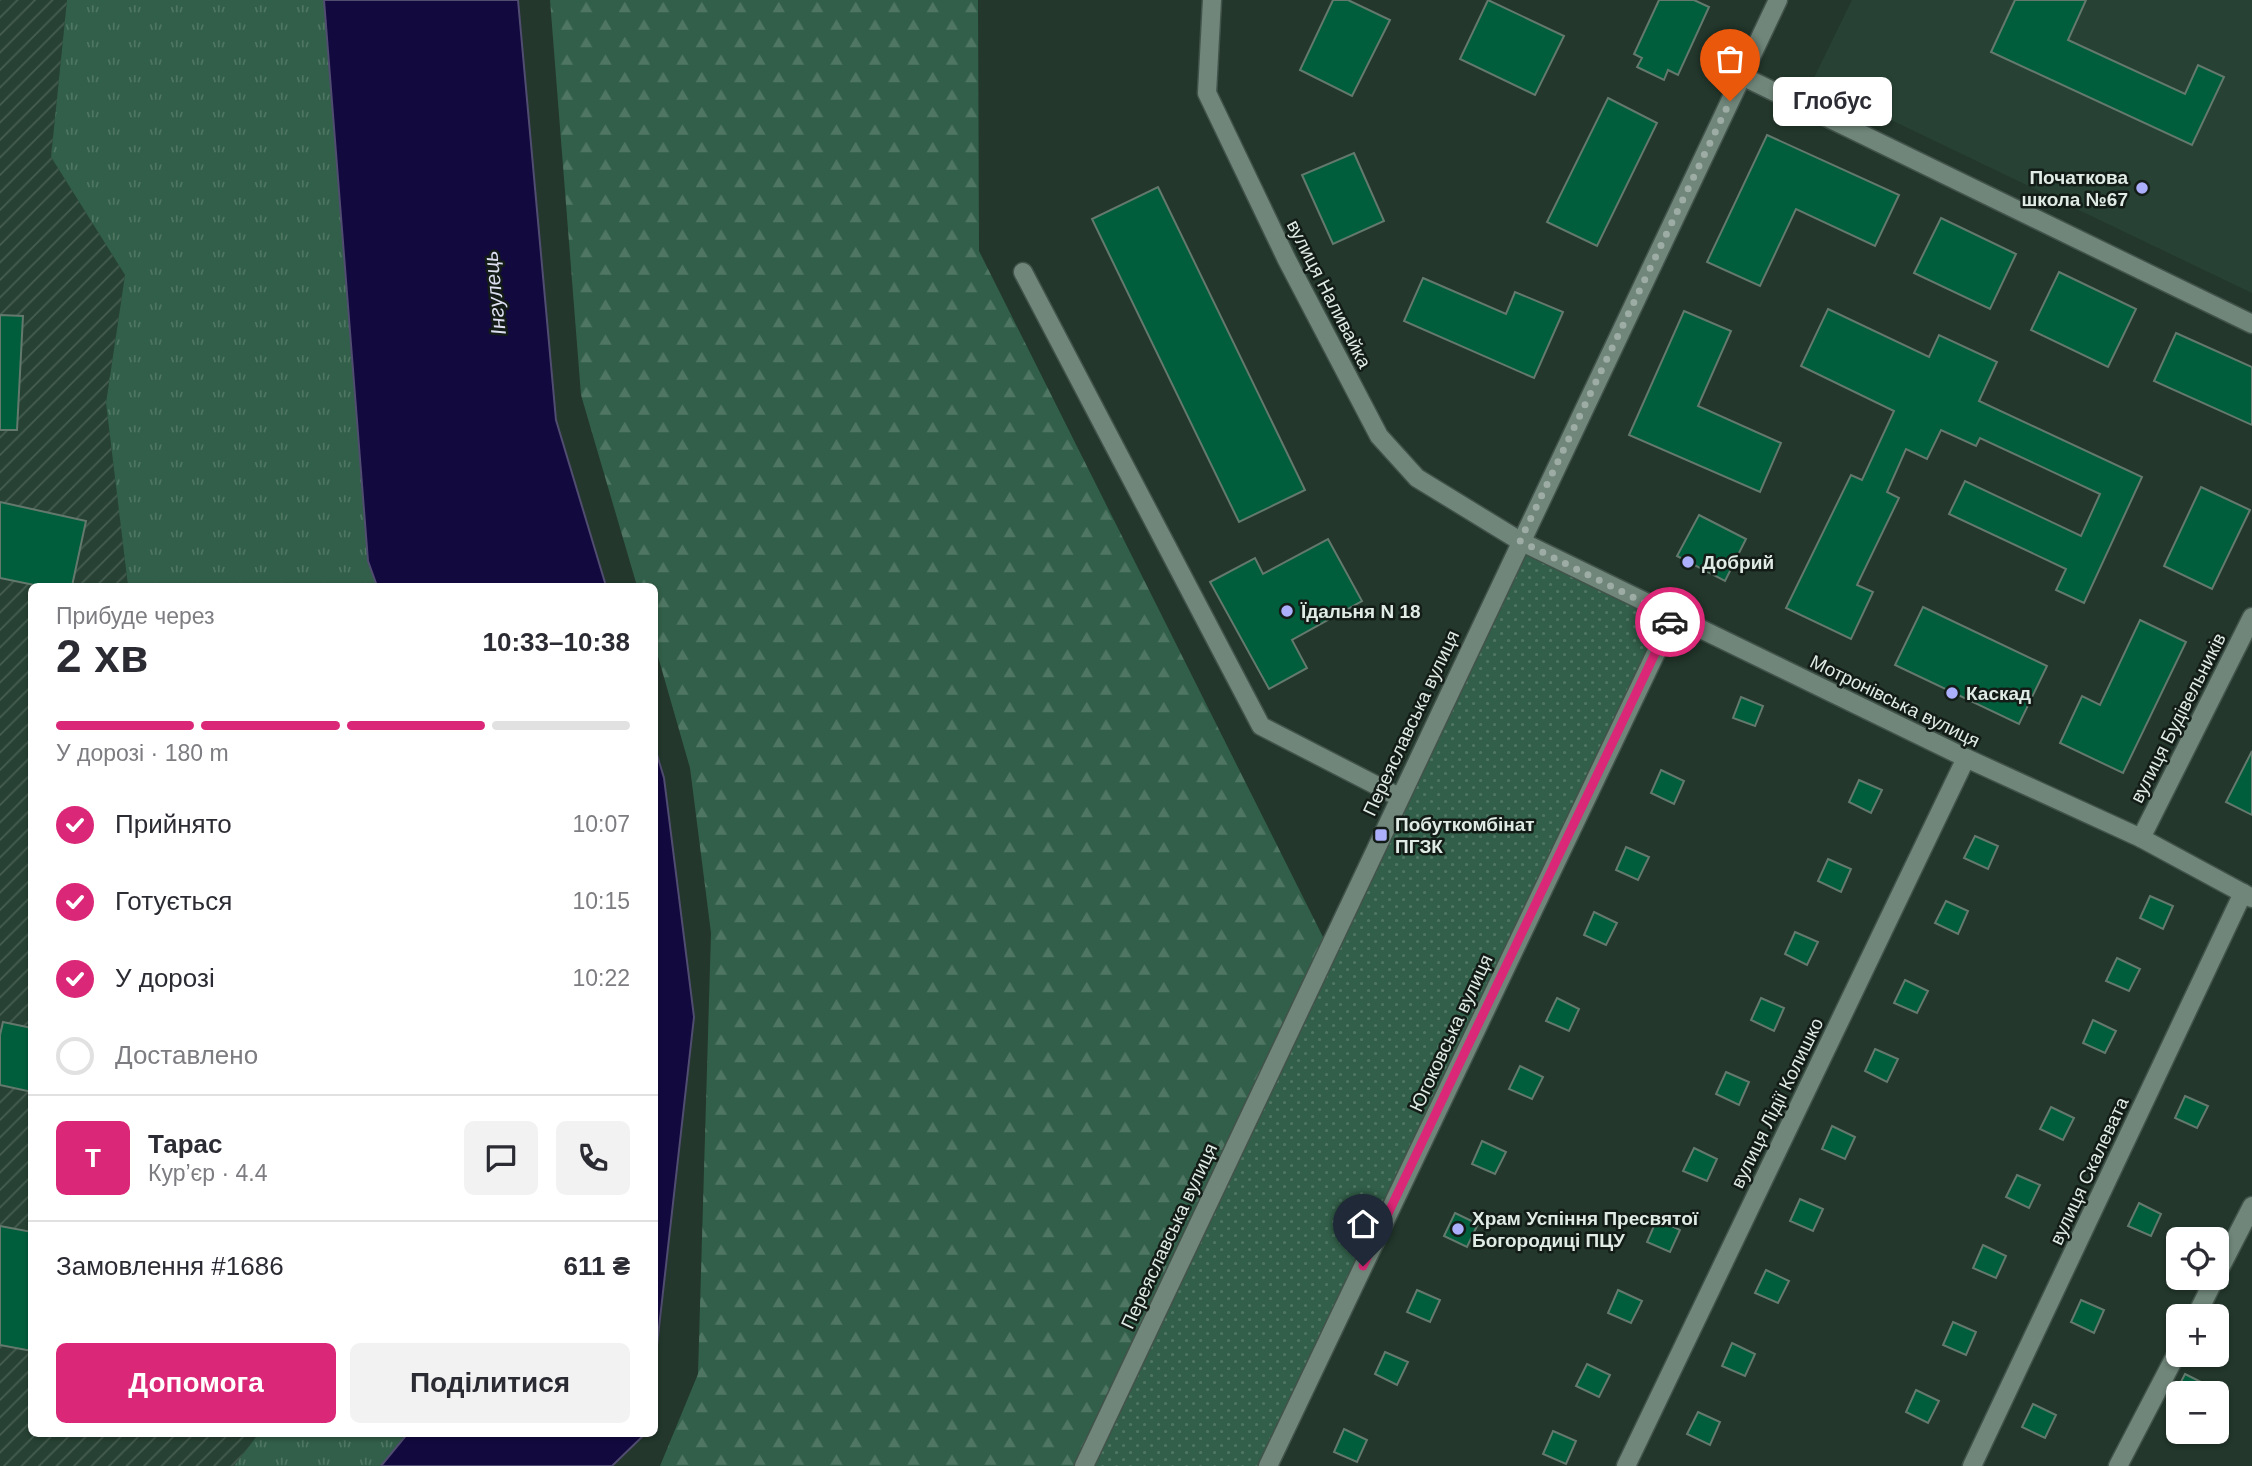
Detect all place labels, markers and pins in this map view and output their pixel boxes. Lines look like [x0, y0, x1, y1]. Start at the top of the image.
pin [1700, 29, 1760, 101]
callout: Глобус [1772, 76, 1891, 126]
place label: Початкова школа №67 [2022, 167, 2128, 210]
marker: Початкова школа №67 [2134, 180, 2150, 196]
place label: Добрий [1702, 552, 1774, 573]
marker: Добрий [1680, 554, 1696, 570]
place label: Їдальня N 18 [1300, 601, 1421, 622]
marker: Їдальня N 18 [1279, 603, 1295, 619]
place label: Каскад [1966, 683, 2031, 704]
marker: Каскад [1944, 685, 1960, 701]
place label: Побуткомбінат ПГЗК [1395, 814, 1535, 857]
marker: Побуткомбінат ПГЗК [1373, 827, 1389, 843]
pin [1333, 1194, 1393, 1266]
place label: Храм Успіння Пресвятої Богородиці ПЦУ [1472, 1208, 1699, 1251]
marker: Храм Успіння Пресвятої Богородиці ПЦУ [1450, 1221, 1466, 1237]

